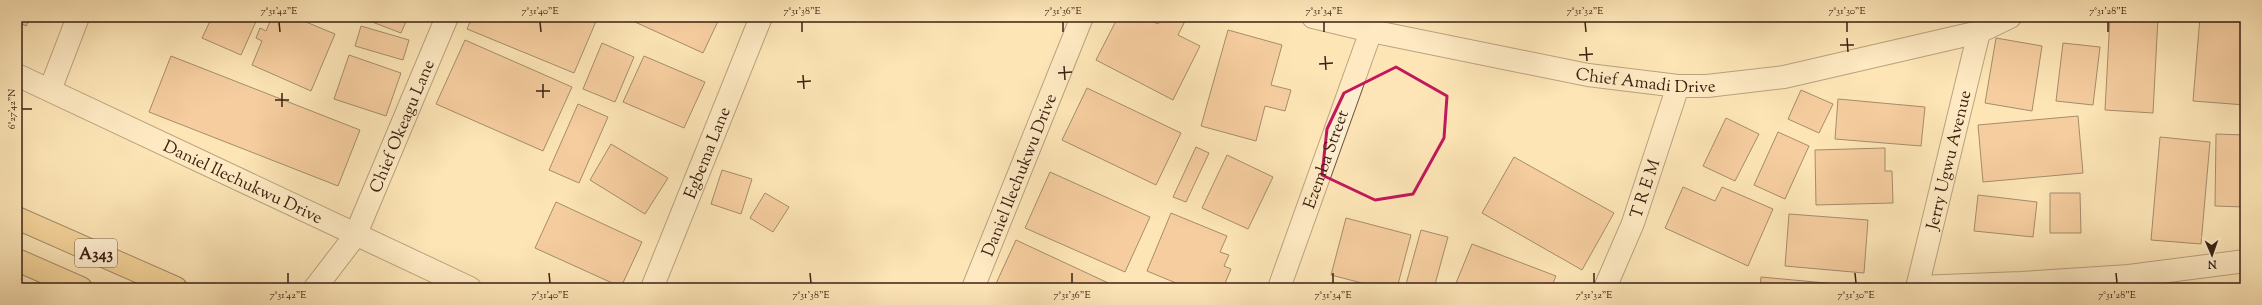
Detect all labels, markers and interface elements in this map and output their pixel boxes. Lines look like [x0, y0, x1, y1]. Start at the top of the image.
text: 7°31'42"E [261, 4, 297, 19]
text: 7°31'40"E [522, 4, 558, 19]
text: 7°31'38"E [783, 4, 821, 19]
text: 7°31'36"E [1045, 4, 1081, 19]
text: 7°31'34"E [1306, 4, 1343, 19]
text: 7°31'32"E [1567, 4, 1603, 19]
text: 7°31'30"E [1829, 4, 1865, 19]
text: 7°31'28"E [2089, 4, 2127, 19]
street label: Chief Okeagu Lane [364, 56, 442, 197]
street label: Chief Amadi Drive [1573, 63, 1717, 100]
street label: Jerry Ugwu Avenue [1921, 88, 1978, 233]
text: 6°27'42"N [5, 89, 20, 129]
street label: Daniel Ilechukwu Drive [977, 90, 1064, 261]
street label: Egbema Lane [679, 104, 738, 203]
street label: Ezemba Street [1298, 107, 1356, 212]
street label: Daniel Ilechukwu Drive [159, 135, 326, 231]
street label: T R E M [1625, 156, 1667, 222]
north arrow [2192, 235, 2232, 275]
road number: A343 [75, 239, 117, 267]
text: N [2207, 256, 2218, 272]
text: 7°31'42"E [270, 288, 306, 303]
text: 7°31'40"E [532, 288, 568, 303]
text: 7°31'38"E [792, 288, 830, 303]
text: 7°31'36"E [1054, 288, 1090, 303]
text: 7°31'34"E [1315, 288, 1352, 303]
text: 7°31'32"E [1576, 288, 1612, 303]
text: 7°31'30"E [1838, 288, 1874, 303]
text: 7°31'28"E [2098, 288, 2136, 303]

